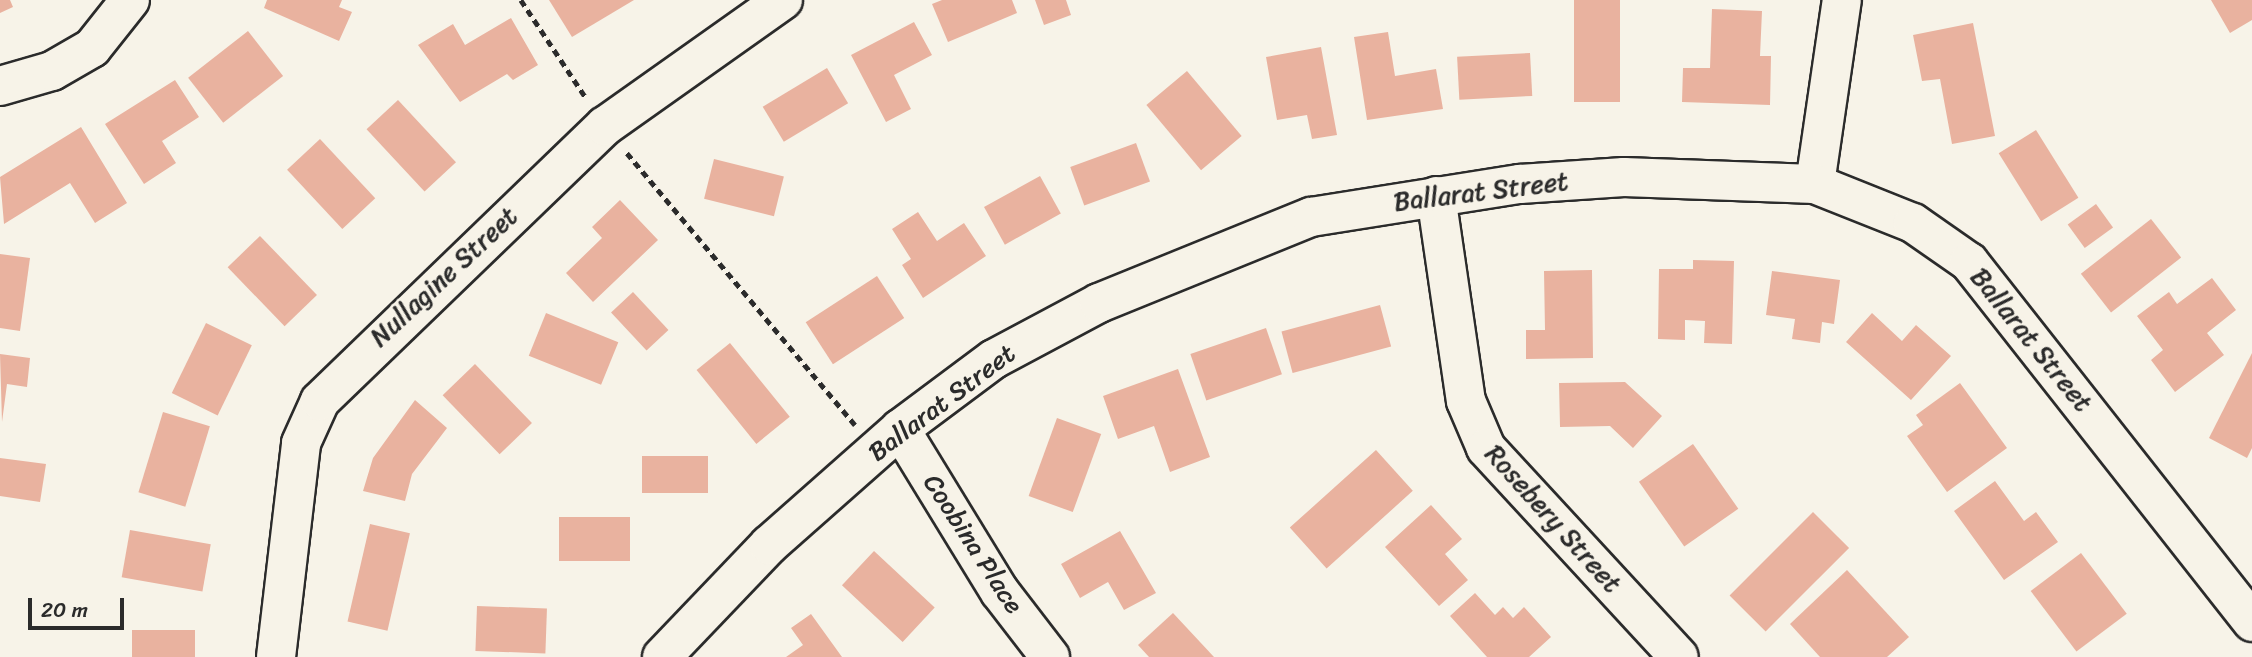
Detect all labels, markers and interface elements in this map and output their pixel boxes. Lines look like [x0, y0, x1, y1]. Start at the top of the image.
street label: Ballarat Street [1392, 166, 1570, 218]
street label: Nullagine Street [364, 201, 524, 353]
street label: Ballarat Street [1964, 262, 2098, 418]
street label: Ballarat Street [863, 338, 1021, 468]
street label: Rosebery Street [1479, 439, 1627, 599]
street label: Coobina Place [916, 468, 1030, 620]
scale bar [32, 584, 128, 628]
text: 20 m [41, 591, 88, 629]

